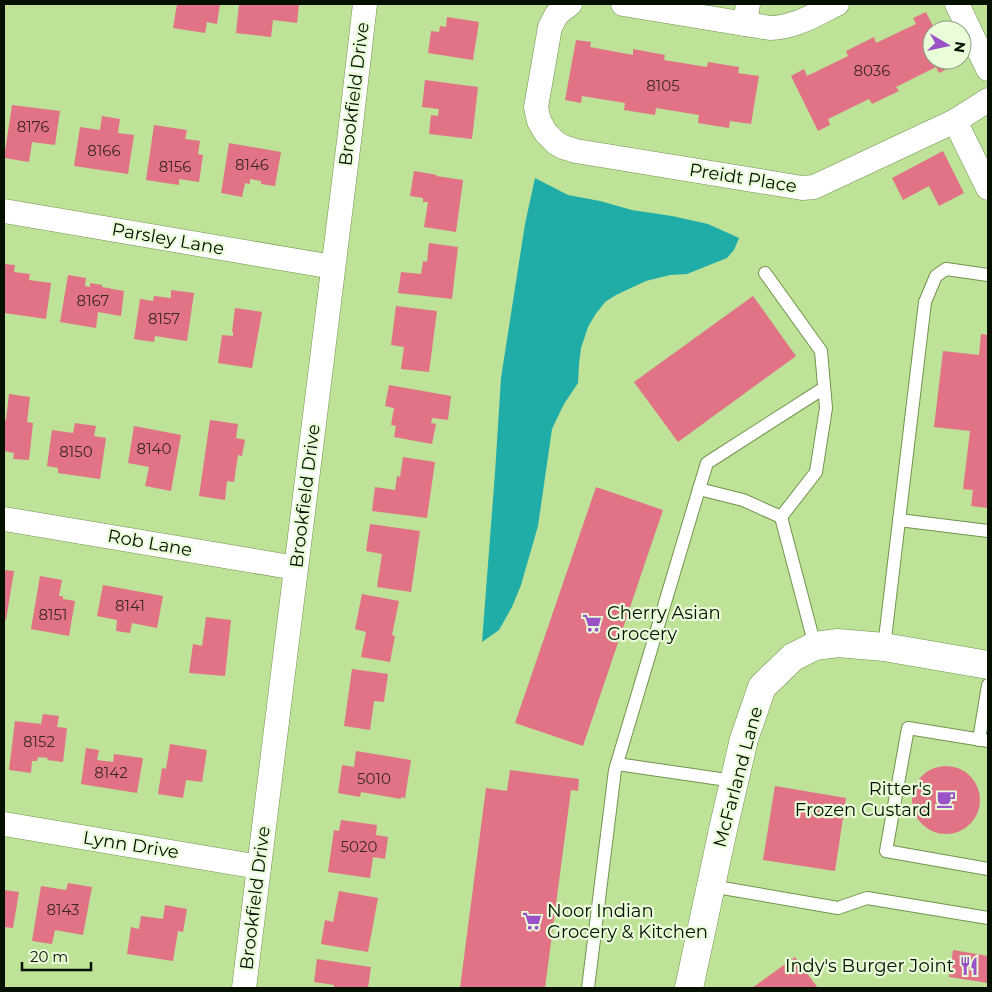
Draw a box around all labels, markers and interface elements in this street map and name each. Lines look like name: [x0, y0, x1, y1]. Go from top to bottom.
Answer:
north arrow: [922, 20, 972, 70]
street label: Brookfield Drive: [334, 21, 374, 167]
text: N: [950, 40, 970, 54]
house number: 8036: [854, 61, 890, 80]
house number: 8105: [646, 76, 680, 95]
house number: 8176: [17, 117, 49, 136]
house number: 8166: [87, 141, 121, 160]
house number: 8146: [235, 155, 269, 174]
house number: 8156: [159, 157, 191, 176]
street label: Preidt Place: [688, 159, 798, 197]
street label: Parsley Lane: [110, 218, 226, 260]
house number: 8167: [77, 291, 110, 310]
house number: 8157: [148, 309, 180, 328]
street label: Brookfield Drive: [285, 423, 325, 569]
house number: 8140: [137, 439, 171, 458]
house number: 8150: [59, 442, 93, 461]
street label: Rob Lane: [106, 525, 194, 561]
house number: 8141: [115, 596, 145, 615]
place label: Cherry Asian Grocery: [607, 602, 721, 645]
house number: 8151: [39, 605, 67, 624]
supermarket icon: Cherry Asian Grocery: [581, 612, 603, 634]
street label: McFarland Lane: [709, 704, 767, 850]
house number: 8152: [23, 732, 55, 751]
house number: 8142: [94, 763, 128, 782]
house number: 5010: [357, 769, 391, 788]
place label: Ritter's Frozen Custard: [795, 778, 931, 821]
cafe icon: Ritter's Frozen Custard: [935, 788, 957, 810]
street label: Brookfield Drive: [235, 825, 275, 971]
street label: Lynn Drive: [82, 827, 181, 863]
house number: 5020: [341, 837, 377, 856]
house number: 8143: [46, 900, 80, 919]
place label: Noor Indian Grocery & Kitchen: [547, 900, 708, 943]
supermarket icon: Noor Indian Grocery & Kitchen: [521, 910, 543, 932]
scale bar: [22, 940, 91, 972]
text: 20 m: [30, 947, 68, 966]
place label: Indy's Burger Joint: [785, 955, 954, 977]
restaurant icon: Indy's Burger Joint: [958, 955, 980, 977]

